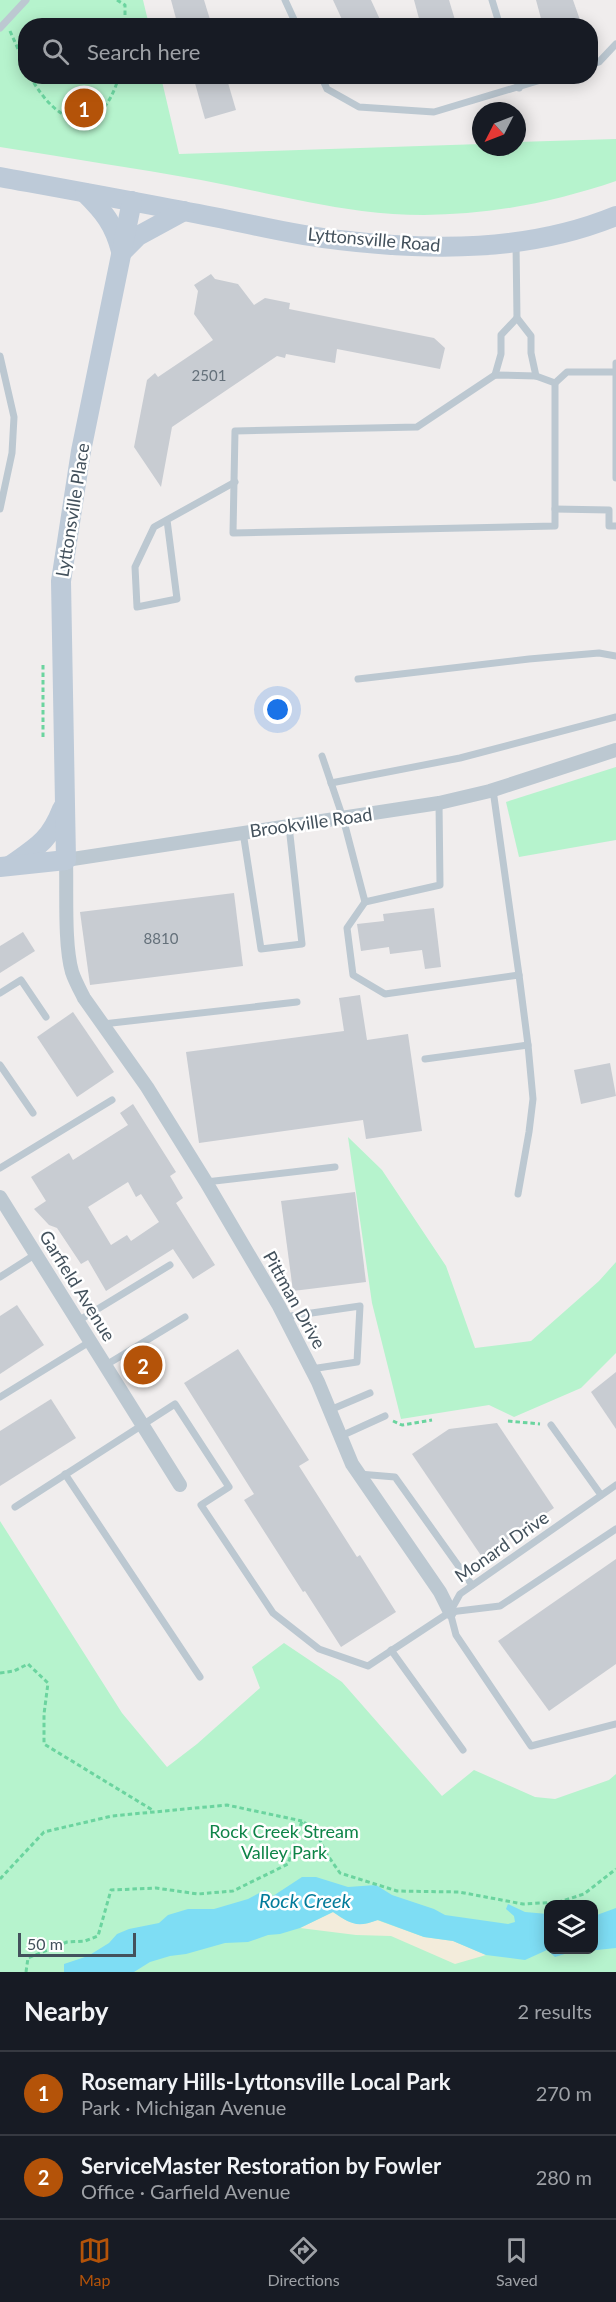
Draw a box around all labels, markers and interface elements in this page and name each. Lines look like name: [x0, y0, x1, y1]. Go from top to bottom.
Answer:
search box: [18, 18, 598, 84]
icon: search: [39, 35, 72, 68]
text: Search here: [87, 38, 200, 65]
pin: 1: [64, 86, 104, 130]
north arrow: [472, 102, 526, 156]
street label: Lyttonsville Road: [307, 222, 441, 256]
house number: 2501: [192, 366, 226, 384]
street label: Lyttonsville Place: [51, 441, 93, 578]
your location: [263, 695, 292, 724]
street label: Brookville Road: [248, 803, 373, 841]
house number: 8810: [144, 929, 179, 947]
street label: Garfield Avenue: [35, 1226, 121, 1345]
street label: Pittman Drive: [259, 1247, 331, 1352]
pin: 2: [124, 1342, 162, 1388]
street label: Monard Drive: [450, 1506, 553, 1587]
park label: Rock Creek Stream Valley Park: [209, 1820, 359, 1863]
water label: Rock Creek: [259, 1888, 352, 1912]
map controls: [544, 1900, 598, 1954]
button: layers: [544, 1900, 598, 1954]
scale bar: [18, 1930, 136, 1958]
text: 50 m: [27, 1934, 63, 1953]
text: Nearby: [24, 1995, 109, 2027]
text: 2 results: [517, 1999, 592, 2023]
text: Rosemary Hills-Lyttonsville Local Park: [81, 2068, 451, 2095]
text: 1: [38, 2081, 49, 2105]
text: 270 m: [536, 2081, 592, 2105]
text: Park · Michigan Avenue: [81, 2095, 286, 2119]
text: ServiceMaster Restoration by Fowler: [81, 2152, 441, 2179]
text: 2: [38, 2165, 49, 2189]
text: 280 m: [536, 2165, 592, 2189]
text: Office · Garfield Avenue: [81, 2179, 290, 2203]
tab: Map: [78, 2234, 111, 2289]
tab: Directions: [267, 2234, 340, 2289]
tab: Saved: [496, 2234, 538, 2289]

